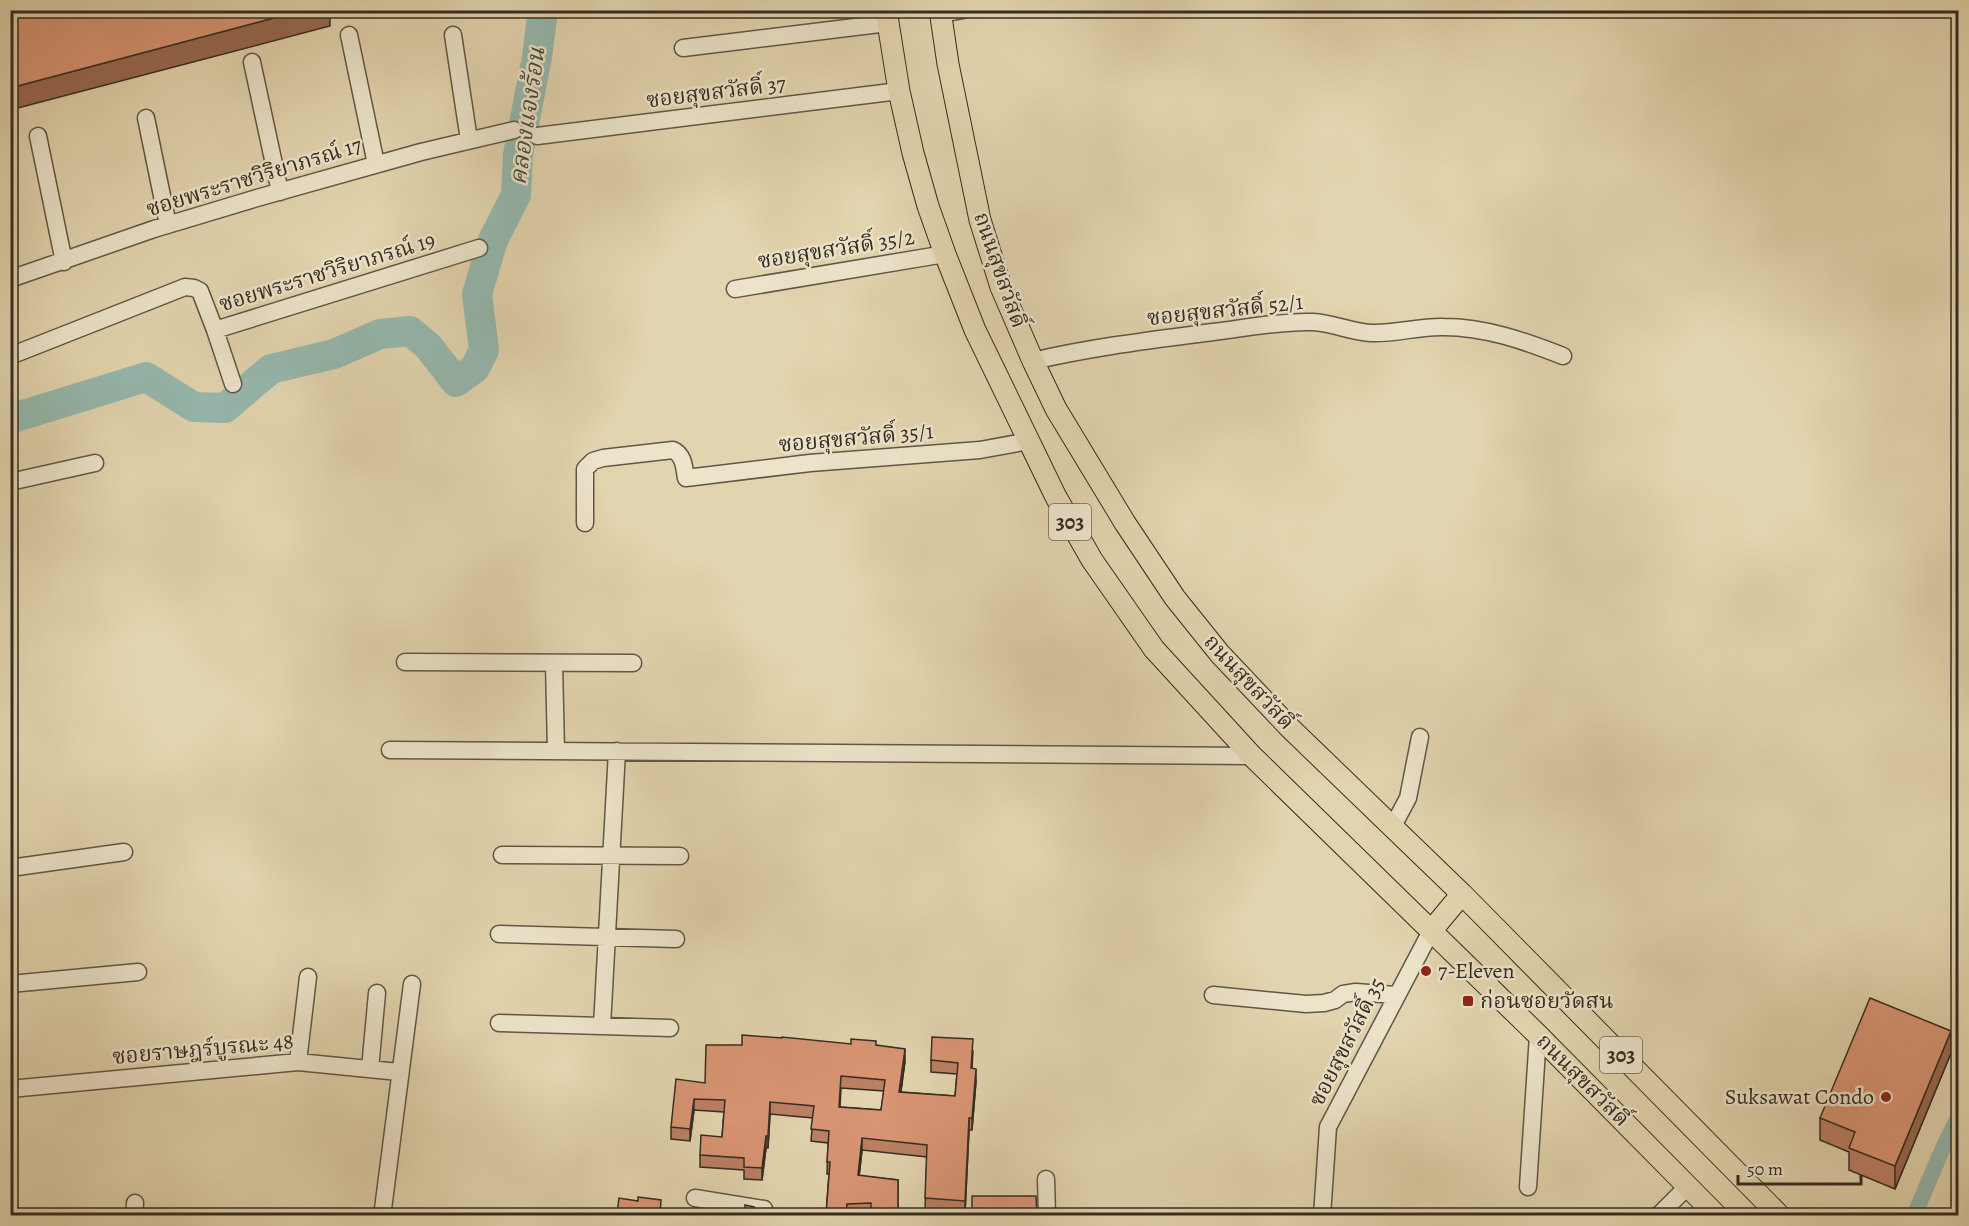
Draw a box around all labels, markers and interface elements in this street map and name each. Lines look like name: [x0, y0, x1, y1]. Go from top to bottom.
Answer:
water label: คลองแจงร้อน: [502, 45, 553, 187]
street label: ซอยสุขสวัสดิ์ 37: [644, 67, 788, 115]
street label: ซอยพระราชวิริยาภรณ์ 17: [143, 130, 366, 224]
street label: ถนนสุขสวัสดิ์: [966, 207, 1036, 333]
street label: ซอยสุขสวัสดิ์ 35/2: [755, 220, 917, 276]
street label: ซอยพระราชวิริยาภรณ์ 19: [215, 225, 439, 319]
street label: ซอยสุขสวัสดิ์ 52/1: [1145, 285, 1304, 333]
street label: ซอยสุขสวัสดิ์ 35/1: [777, 415, 935, 460]
road number: 303: [1049, 504, 1091, 540]
street label: ถนนสุขสวัสดิ์: [1197, 627, 1303, 737]
place label: 7-Eleven: [1438, 956, 1515, 986]
marker: 7-Eleven: [1419, 964, 1433, 978]
street label: ซอยสุขสวัสดิ์ 35: [1300, 972, 1392, 1111]
place label: ก่อนซอยวัดสน: [1480, 986, 1613, 1016]
marker: ก่อนซอยวัดสน: [1461, 994, 1475, 1008]
street label: ซอยราษฎร์บูรณะ 48: [111, 1026, 295, 1072]
street label: ถนนสุขสวัสดิ์: [1530, 1026, 1638, 1134]
road number: 303: [1600, 1037, 1642, 1073]
place label: Suksawat Condo: [1725, 1082, 1874, 1112]
marker: Suksawat Condo: [1879, 1090, 1893, 1104]
scale bar: [1738, 1148, 1861, 1186]
text: 50 m: [1747, 1157, 1783, 1181]

